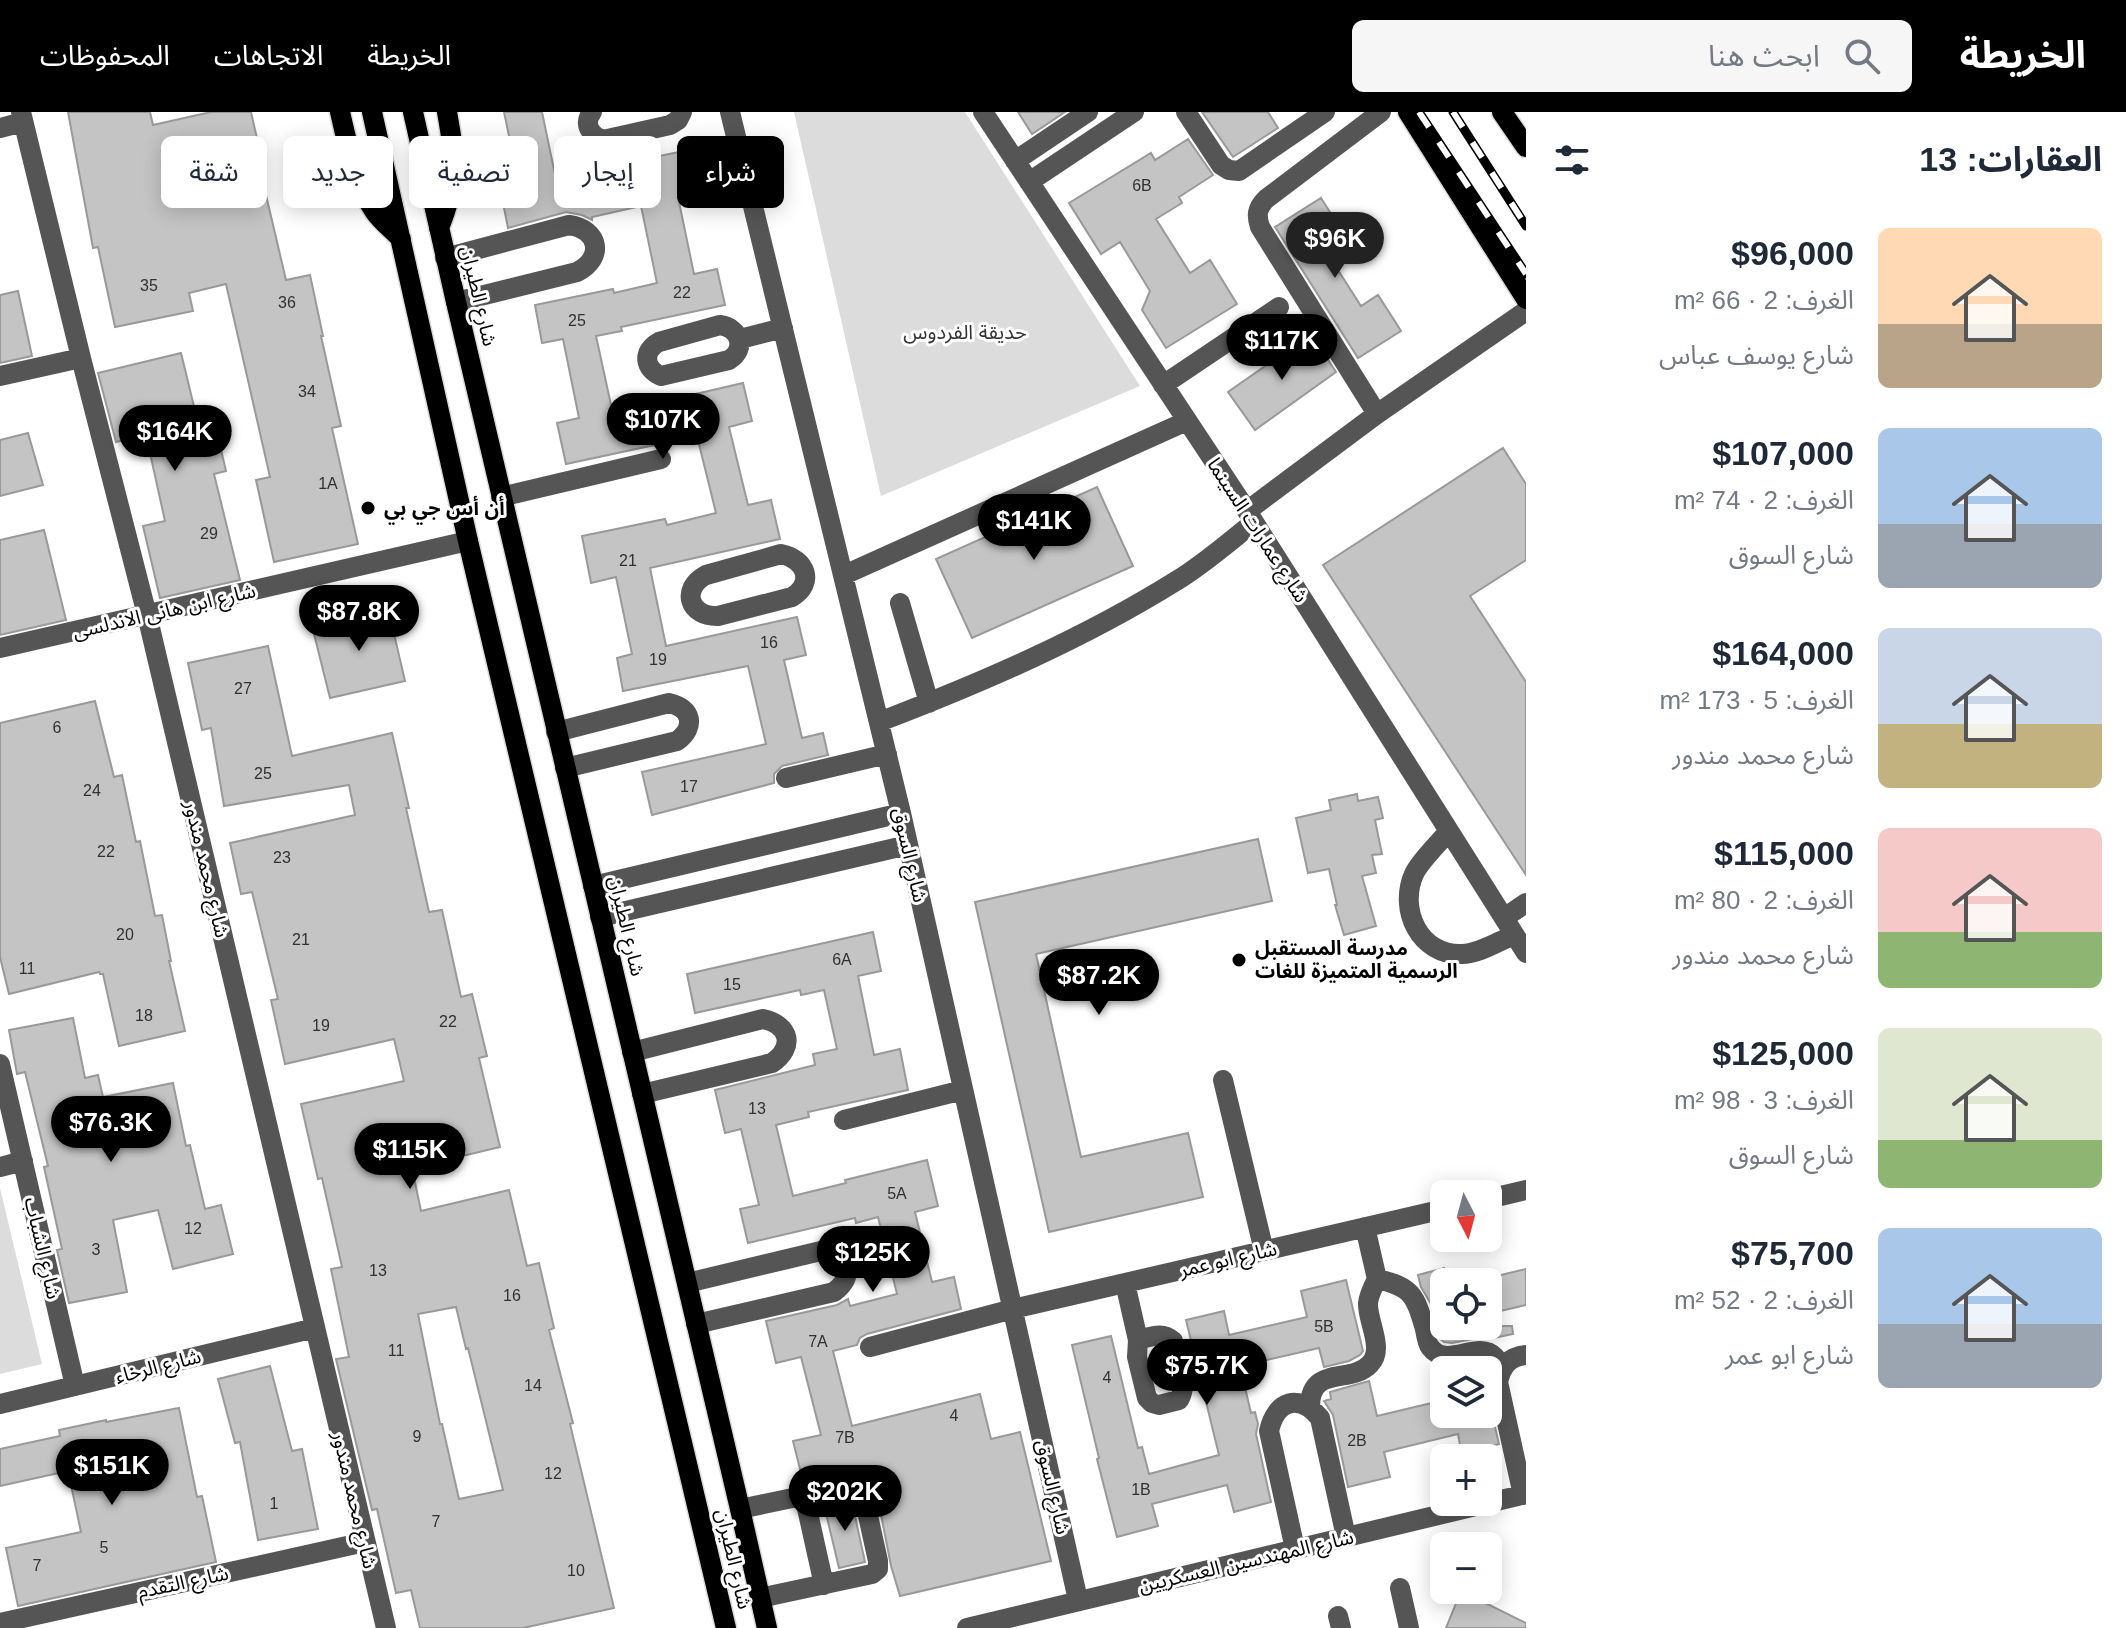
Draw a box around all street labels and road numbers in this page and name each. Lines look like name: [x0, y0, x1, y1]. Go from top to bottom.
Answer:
street label: شارع الطيران: [453, 244, 501, 349]
street label: شارع عمارات السينما: [1200, 454, 1313, 608]
street label: شارع ابن هانى الاندلسى: [70, 579, 259, 647]
street label: شارع محمد مندور: [176, 797, 233, 940]
street label: شارع السوق: [885, 806, 932, 905]
street label: شارع الطيران: [601, 874, 649, 979]
street label: شارع الشباب: [17, 1195, 65, 1302]
street label: شارع ابو عمر: [1176, 1237, 1280, 1285]
street label: شارع الرخاء: [113, 1345, 204, 1391]
street label: شارع محمد مندور: [324, 1428, 381, 1571]
street label: شارع السوق: [1028, 1438, 1075, 1537]
street label: شارع الطيران: [708, 1507, 756, 1612]
street label: شارع المهندسين العسكريين: [1136, 1526, 1357, 1600]
street label: شارع التقدم: [136, 1562, 231, 1606]

